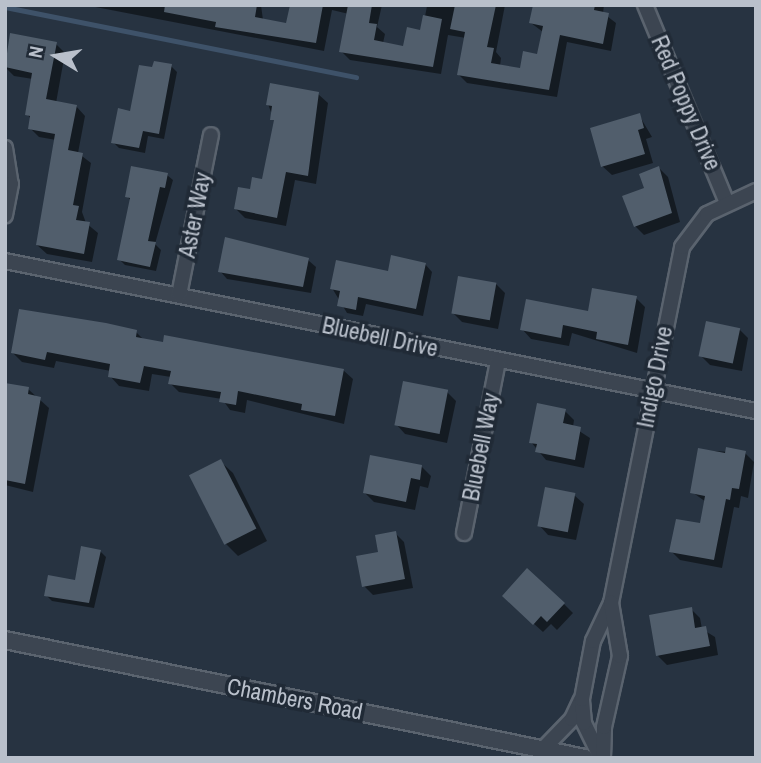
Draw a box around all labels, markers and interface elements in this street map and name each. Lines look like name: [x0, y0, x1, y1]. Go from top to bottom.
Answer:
north arrow: [21, 21, 91, 91]
street label: Red Poppy Drive: [645, 32, 727, 174]
text: N: [22, 44, 49, 60]
street label: Aster Way: [173, 170, 217, 260]
street label: Bluebell Drive: [320, 311, 440, 363]
street label: Indigo Drive: [632, 324, 678, 430]
street label: Bluebell Way: [457, 391, 505, 503]
street label: Chambers Road: [225, 672, 365, 726]

